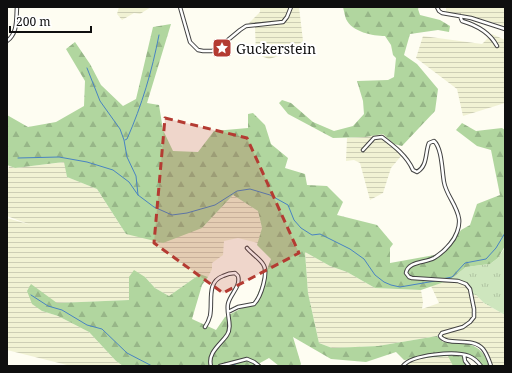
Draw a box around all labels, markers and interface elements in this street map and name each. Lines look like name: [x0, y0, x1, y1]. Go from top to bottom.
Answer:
scale bar: [10, 8, 91, 34]
text: 200 m: [16, 13, 51, 30]
place icon: Guckerstein: [211, 37, 233, 59]
place label: Guckerstein: [236, 39, 316, 58]

